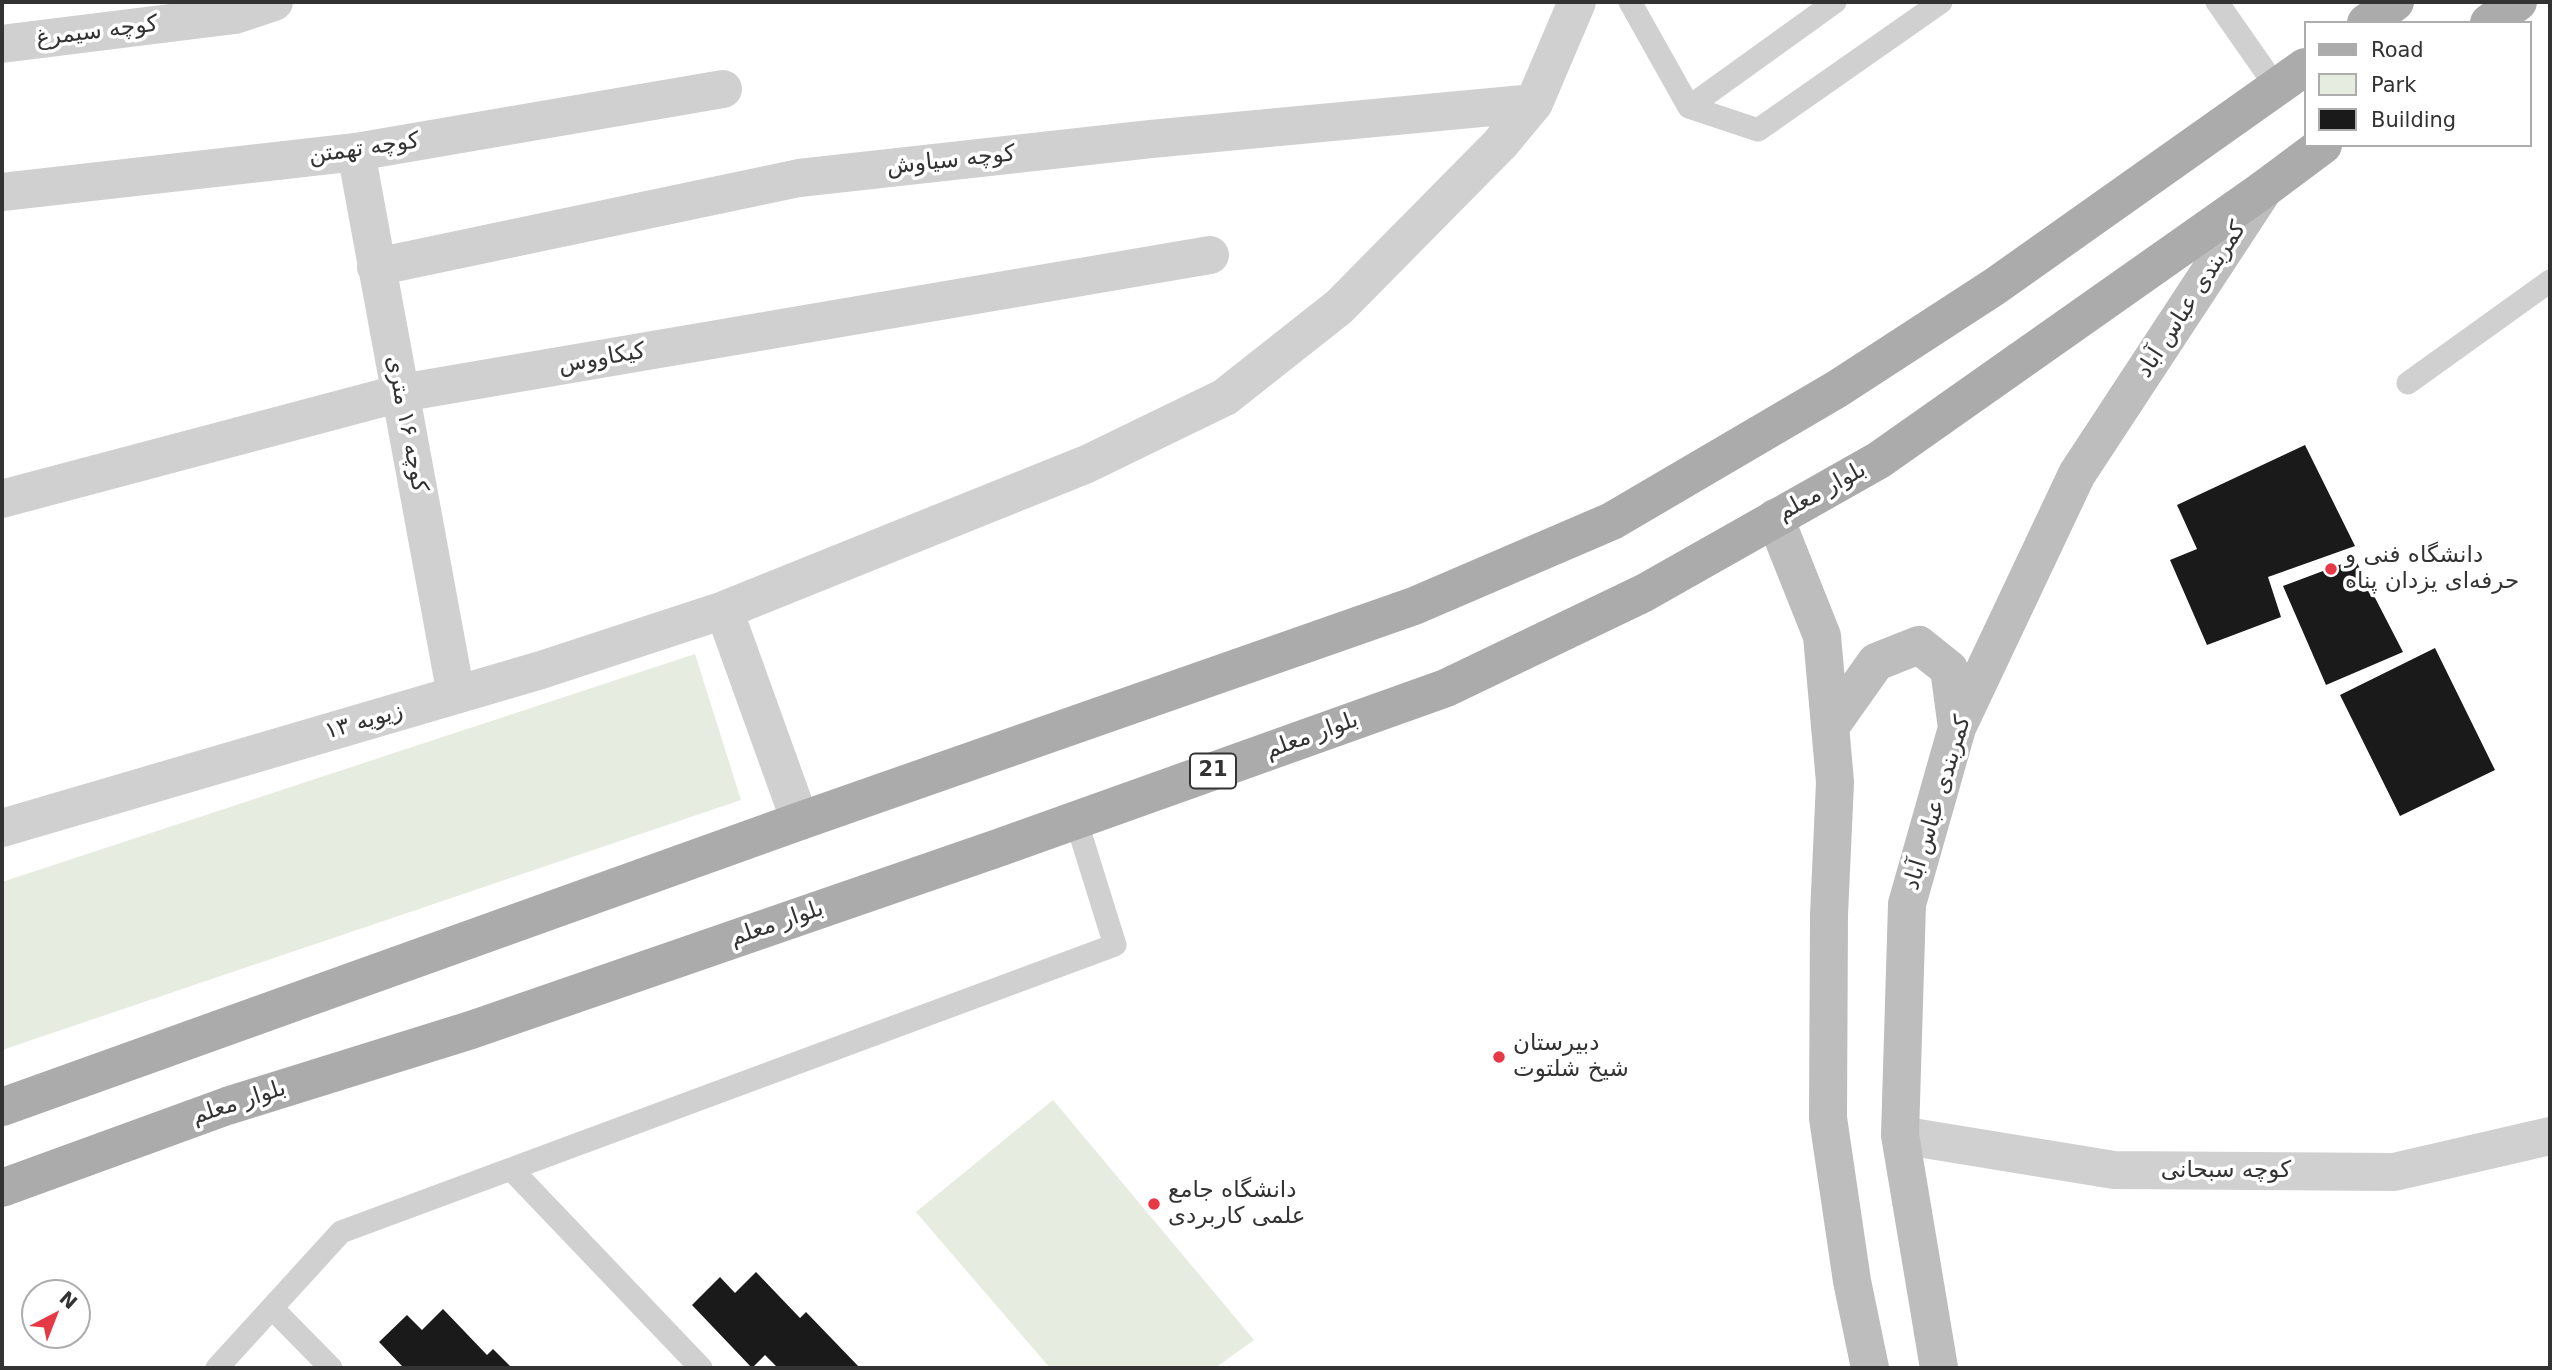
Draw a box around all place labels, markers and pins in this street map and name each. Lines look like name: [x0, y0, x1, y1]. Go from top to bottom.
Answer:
place label: دانشگاه فنی و حرفه‌ای یزدان پناه: [2345, 542, 2519, 596]
marker: دانشگاه فنی و حرفه‌ای یزدان پناه: [2323, 561, 2339, 577]
place label: دبیرستان شیخ شلتوت: [1513, 1030, 1629, 1084]
marker: دبیرستان شیخ شلتوت: [1491, 1049, 1507, 1065]
place label: دانشگاه جامع علمی کاربردی: [1168, 1177, 1306, 1231]
marker: دانشگاه جامع علمی کاربردی: [1146, 1196, 1162, 1212]

